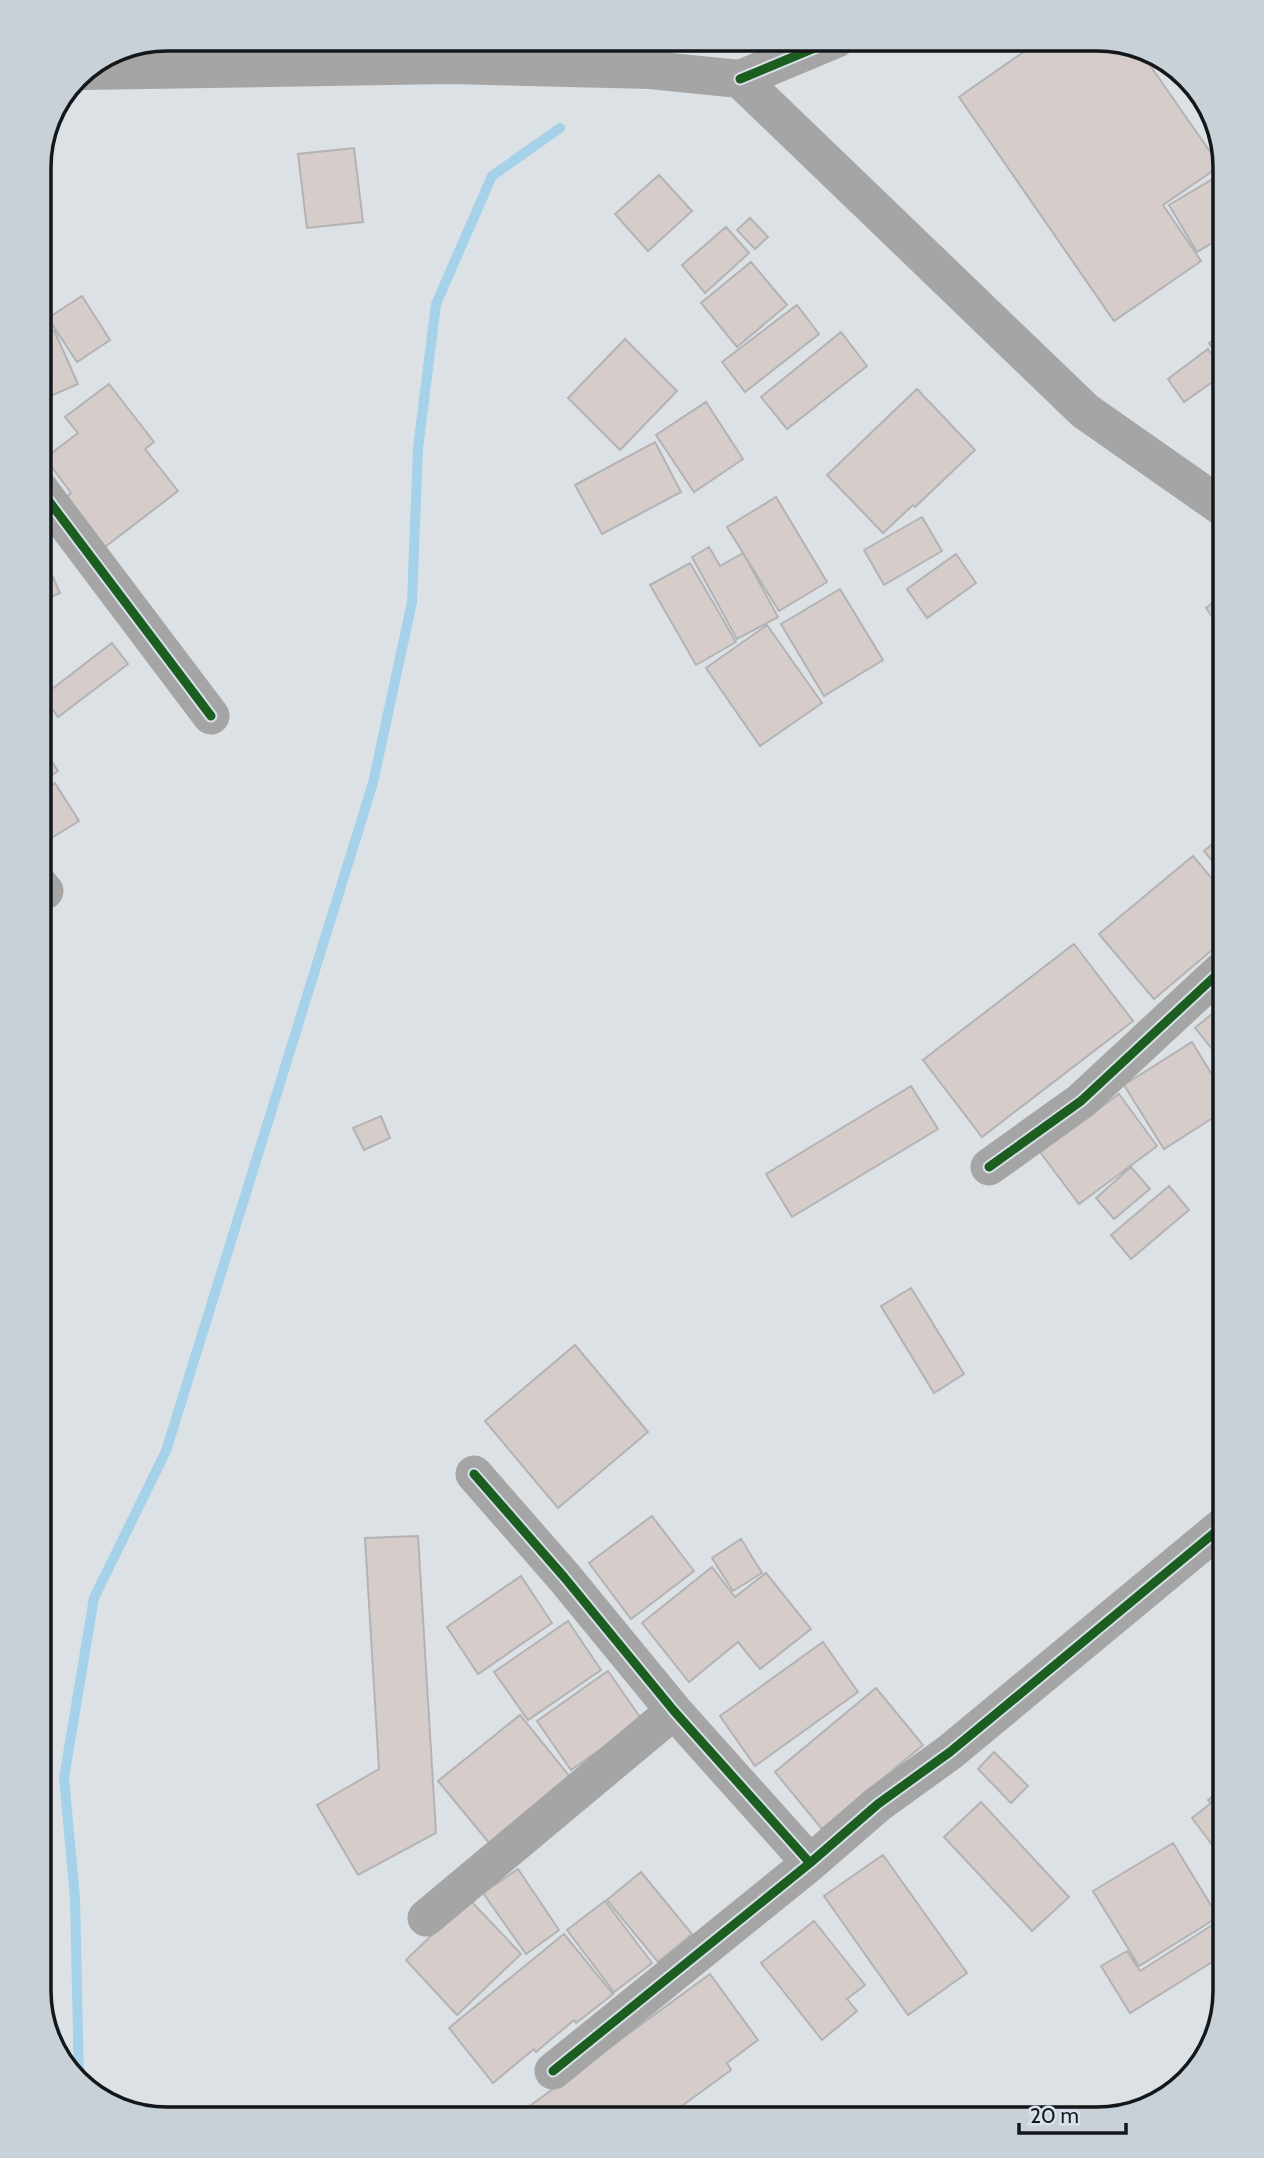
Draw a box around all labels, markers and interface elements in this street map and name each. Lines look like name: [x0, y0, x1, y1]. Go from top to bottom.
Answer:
scale bar: [1019, 2092, 1126, 2136]
text: 20 m: [1030, 2103, 1079, 2128]

